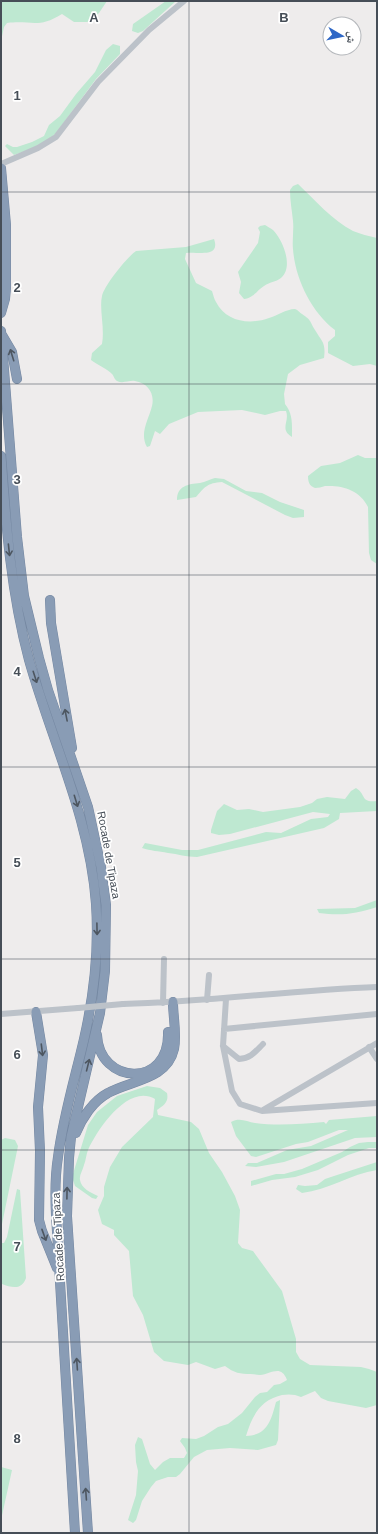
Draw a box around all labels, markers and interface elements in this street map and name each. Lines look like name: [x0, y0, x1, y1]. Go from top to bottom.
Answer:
text: A: [89, 10, 99, 25]
text: B: [279, 10, 289, 25]
north arrow: [322, 16, 362, 56]
text: ش: [343, 31, 359, 45]
text: 1: [13, 88, 21, 103]
text: 2: [13, 280, 21, 295]
one-way arrow: [8, 349, 15, 362]
text: 3: [13, 472, 21, 487]
one-way arrow: [5, 543, 13, 556]
text: 4: [13, 664, 21, 679]
one-way arrow: [32, 671, 39, 684]
one-way arrow: [62, 709, 70, 722]
one-way arrow: [73, 794, 80, 807]
street label: Rocade de Tipaza: [95, 810, 123, 901]
text: 5: [13, 855, 21, 870]
one-way arrow: [93, 922, 101, 935]
one-way arrow: [38, 1043, 46, 1056]
text: 6: [13, 1047, 21, 1062]
one-way arrow: [85, 1059, 92, 1072]
one-way arrow: [63, 1187, 71, 1200]
street label: Rocade de Tipaza: [50, 1192, 66, 1282]
one-way arrow: [40, 1229, 48, 1241]
text: 7: [13, 1239, 21, 1254]
one-way arrow: [74, 1358, 81, 1371]
text: 8: [13, 1431, 21, 1446]
one-way arrow: [82, 1488, 90, 1501]

